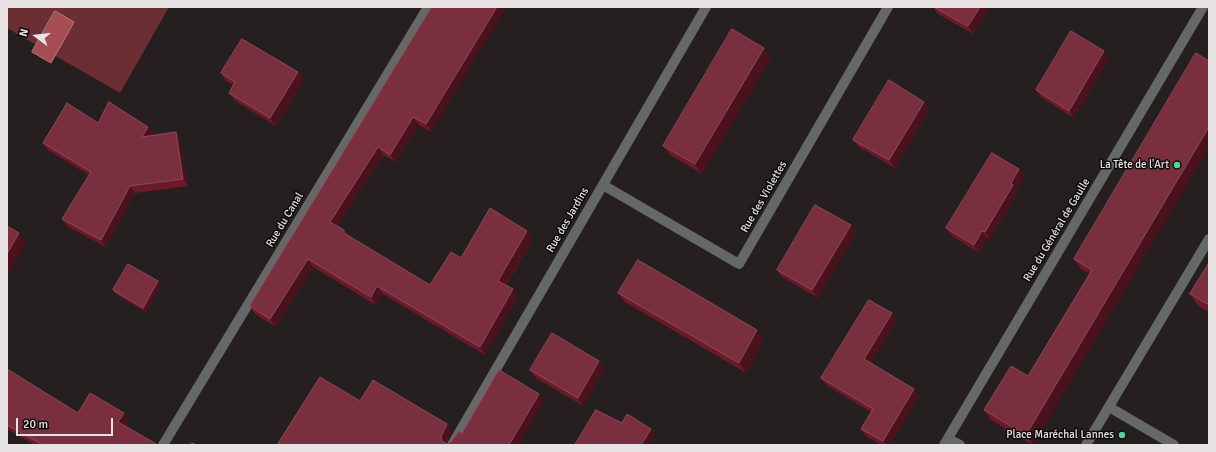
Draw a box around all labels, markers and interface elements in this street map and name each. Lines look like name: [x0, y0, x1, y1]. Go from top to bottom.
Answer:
north arrow: [16, 16, 56, 56]
text: N: [17, 27, 31, 38]
place label: La Tête de l'Art: [1100, 158, 1169, 172]
street label: Rue des Violettes: [738, 159, 790, 235]
marker: La Tête de l'Art: [1172, 160, 1182, 170]
street label: Rue du Général de Gaulle: [1021, 176, 1093, 284]
street label: Rue des Jardins: [544, 185, 592, 255]
street label: Rue du Canal: [264, 190, 306, 250]
scale bar: [18, 410, 115, 436]
text: 20 m: [23, 417, 48, 432]
place label: Place Maréchal Lannes: [1006, 428, 1114, 442]
marker: Place Maréchal Lannes: [1117, 430, 1127, 440]

